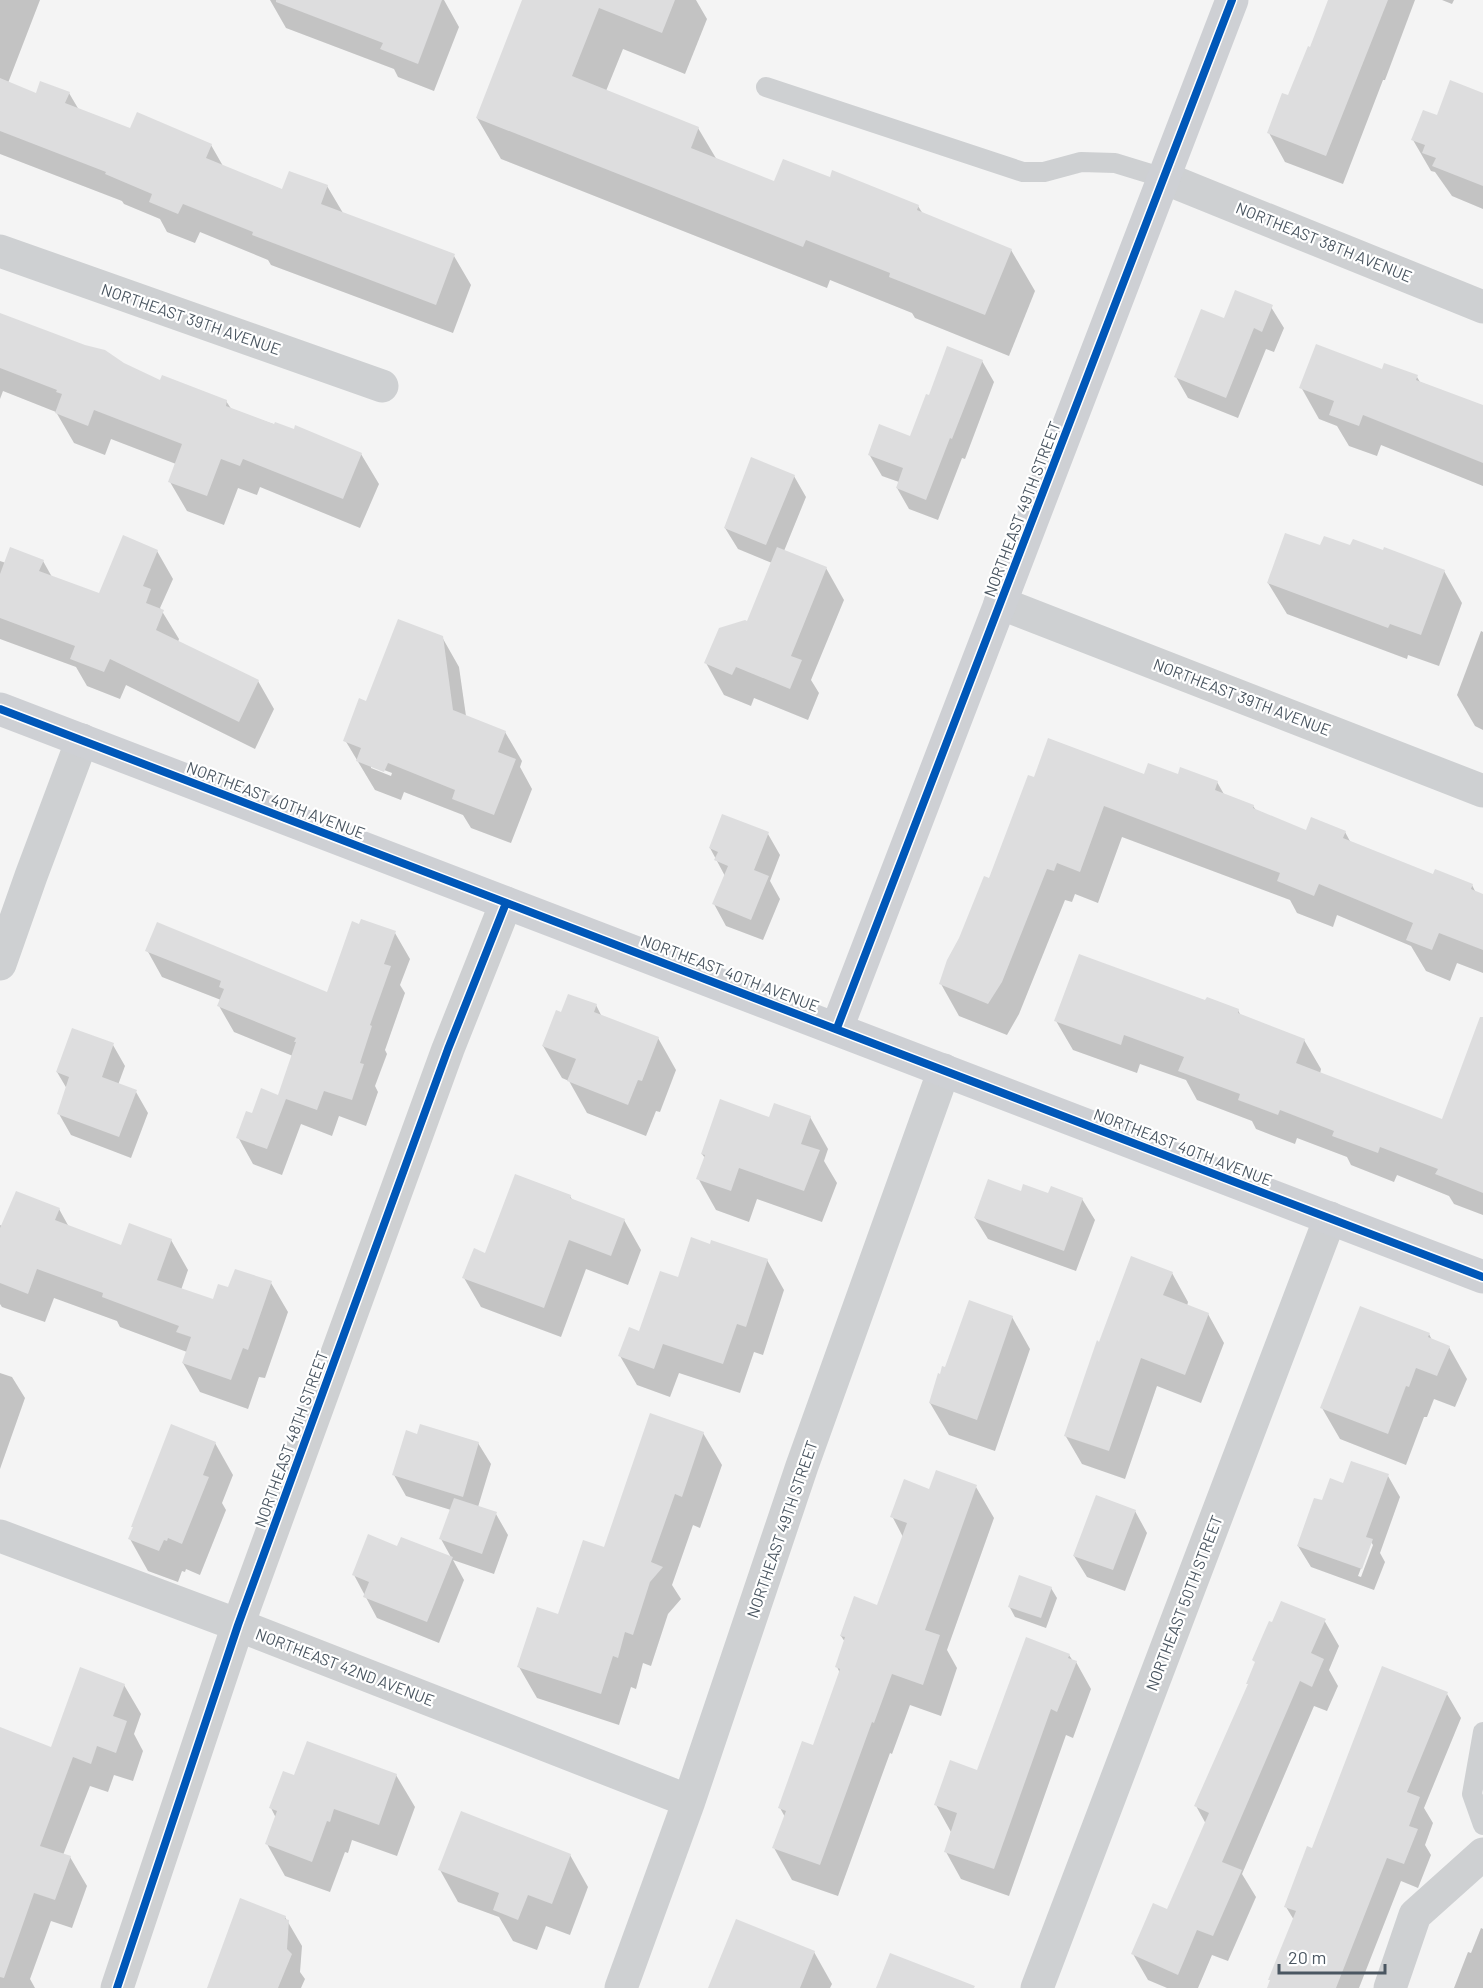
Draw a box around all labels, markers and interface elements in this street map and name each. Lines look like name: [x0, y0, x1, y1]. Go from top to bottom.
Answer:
street label: NORTHEAST 38TH AVENUE: [1233, 197, 1415, 286]
street label: NORTHEAST 39TH AVENUE: [99, 279, 283, 358]
street label: NORTHEAST 49TH STREET: [979, 418, 1064, 599]
street label: NORTHEAST 39TH AVENUE: [1151, 654, 1333, 739]
street label: NORTHEAST 40TH AVENUE: [184, 757, 368, 842]
street label: NORTHEAST 40TH AVENUE: [638, 930, 822, 1015]
street label: NORTHEAST 40TH AVENUE: [1091, 1104, 1275, 1189]
street label: NORTHEAST 48TH STREET: [250, 1348, 331, 1530]
street label: NORTHEAST 49TH STREET: [742, 1438, 821, 1620]
street label: NORTHEAST 50TH STREET: [1141, 1512, 1226, 1693]
street label: NORTHEAST 42ND AVENUE: [253, 1624, 437, 1709]
scale bar: [1279, 1937, 1386, 1975]
text: 20 m: [1288, 1946, 1326, 1968]

